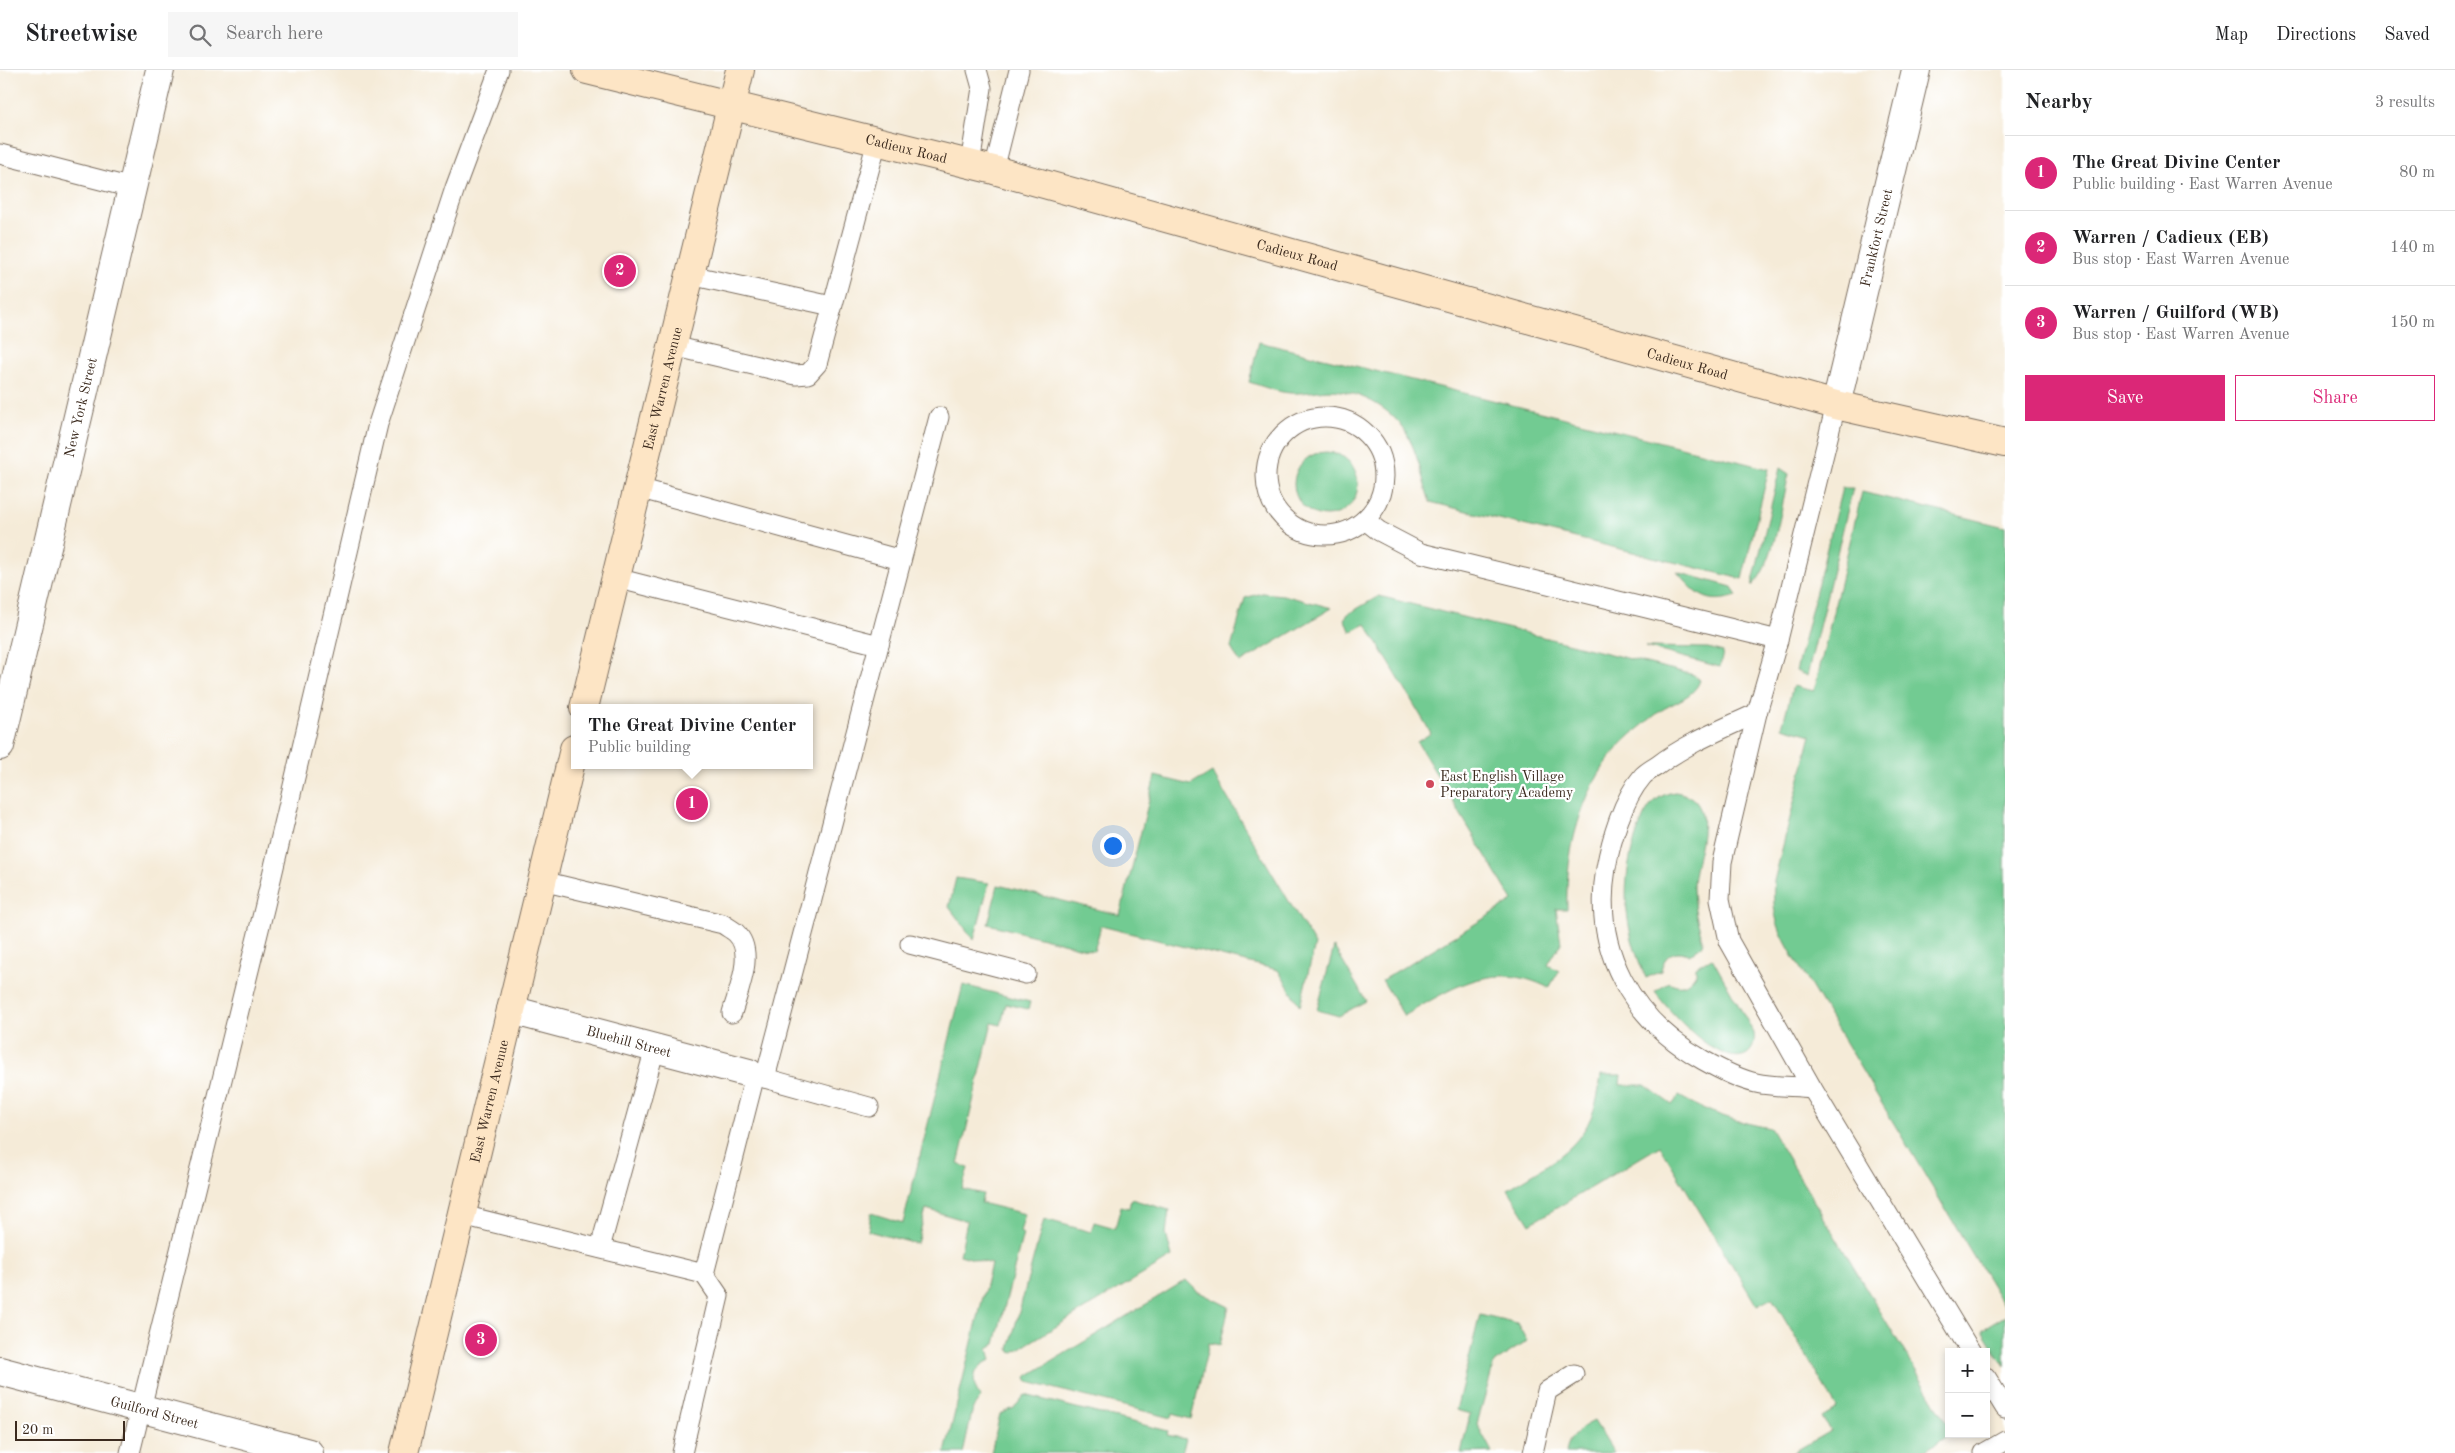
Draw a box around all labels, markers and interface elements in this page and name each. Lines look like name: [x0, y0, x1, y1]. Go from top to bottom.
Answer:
search box: [168, 12, 518, 57]
icon: search: [186, 21, 214, 49]
text: Streetwise: [25, 23, 138, 47]
text: Search here: [226, 25, 323, 44]
text: Map: [2215, 26, 2248, 44]
text: Directions: [2276, 26, 2356, 44]
text: Saved: [2384, 26, 2430, 44]
text: Nearby: [2025, 92, 2093, 113]
text: 3 results: [2375, 95, 2435, 111]
street label: Cadieux Road: [864, 133, 949, 166]
text: The Great Divine Center: [2072, 154, 2281, 173]
text: 1: [2036, 165, 2046, 181]
text: 80 m: [2399, 165, 2435, 181]
text: Public building · East Warren Avenue: [2072, 177, 2333, 193]
street label: Frankfort Street: [1858, 187, 1895, 288]
text: Warren / Cadieux (EB): [2072, 229, 2269, 248]
street label: Cadieux Road: [1255, 238, 1339, 274]
text: 2: [2036, 240, 2046, 256]
text: 140 m: [2390, 240, 2435, 256]
pin: 2: [604, 252, 636, 290]
text: Bus stop · East Warren Avenue: [2072, 252, 2289, 268]
text: Warren / Guilford (WB): [2072, 304, 2279, 323]
text: 3: [2036, 315, 2046, 331]
text: 150 m: [2390, 315, 2435, 331]
street label: East Warren Avenue: [641, 326, 685, 452]
text: Bus stop · East Warren Avenue: [2072, 327, 2289, 343]
street label: Cadieux Road: [1645, 346, 1729, 382]
street label: New York Street: [63, 356, 100, 459]
button: Save: [2025, 375, 2225, 421]
button: Share: [2235, 375, 2435, 421]
popup: [571, 704, 813, 769]
text: The Great Divine Center: [588, 717, 796, 736]
text: Public building: [588, 740, 691, 756]
place label: East English Village Preparatory Academy: [1440, 770, 1574, 800]
marker: East English Village Preparatory Academy: [1424, 778, 1436, 790]
pin: 1: [676, 785, 708, 823]
your location: [1100, 833, 1126, 859]
street label: Bluehill Street: [585, 1024, 673, 1060]
street label: East Warren Avenue: [468, 1038, 512, 1164]
pin: 3: [465, 1321, 497, 1359]
map controls: [1945, 1348, 1990, 1438]
button: +: [1945, 1348, 1990, 1393]
button: −: [1945, 1393, 1990, 1438]
street label: Guilford Street: [109, 1395, 200, 1431]
scale bar: [15, 1418, 125, 1441]
text: 20 m: [22, 1423, 53, 1437]

